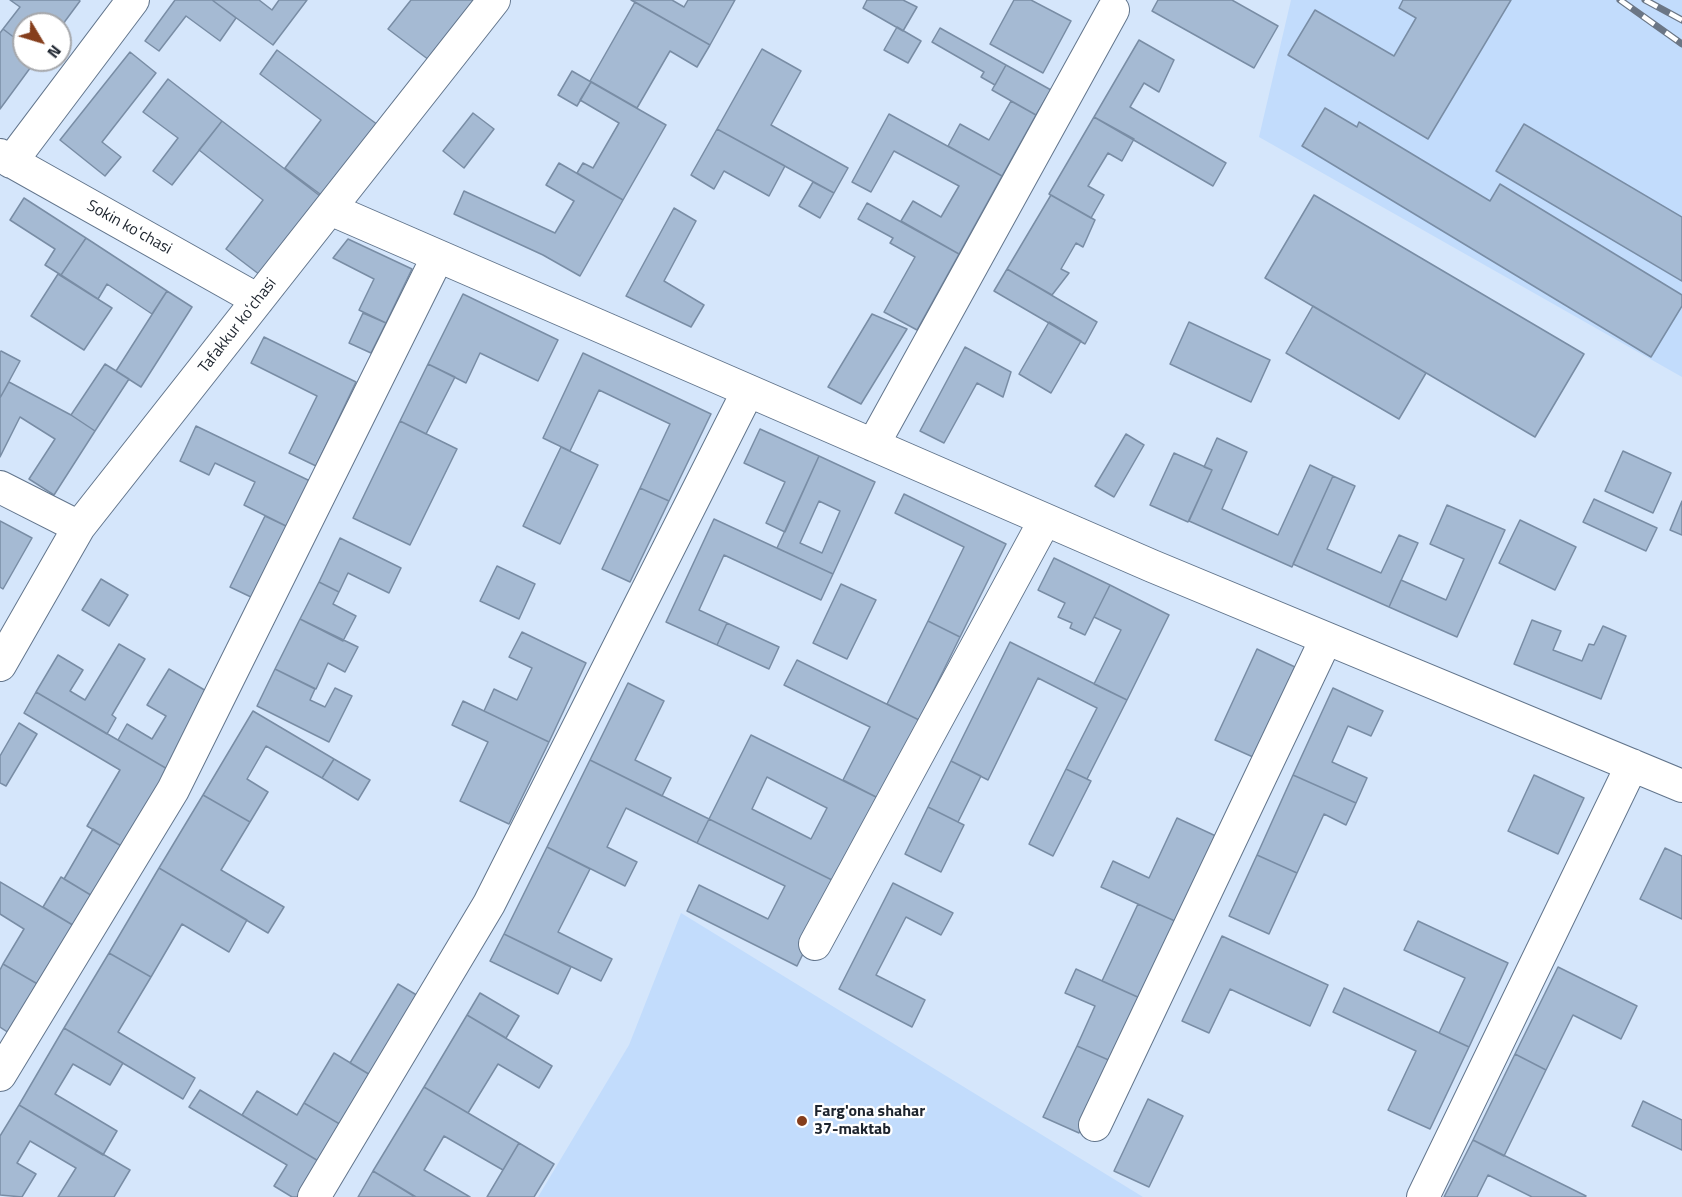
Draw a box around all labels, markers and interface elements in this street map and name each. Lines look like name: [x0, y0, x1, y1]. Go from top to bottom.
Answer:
north arrow: [12, 12, 72, 72]
text: N: [42, 40, 67, 64]
street label: Sokin koʻchasi: [83, 197, 175, 259]
street label: Tafakkur koʻchasi: [195, 275, 281, 377]
place label: Farg'ona shahar 37-maktab: [814, 1102, 925, 1140]
marker: Farg'ona shahar 37-maktab: [795, 1114, 809, 1128]

